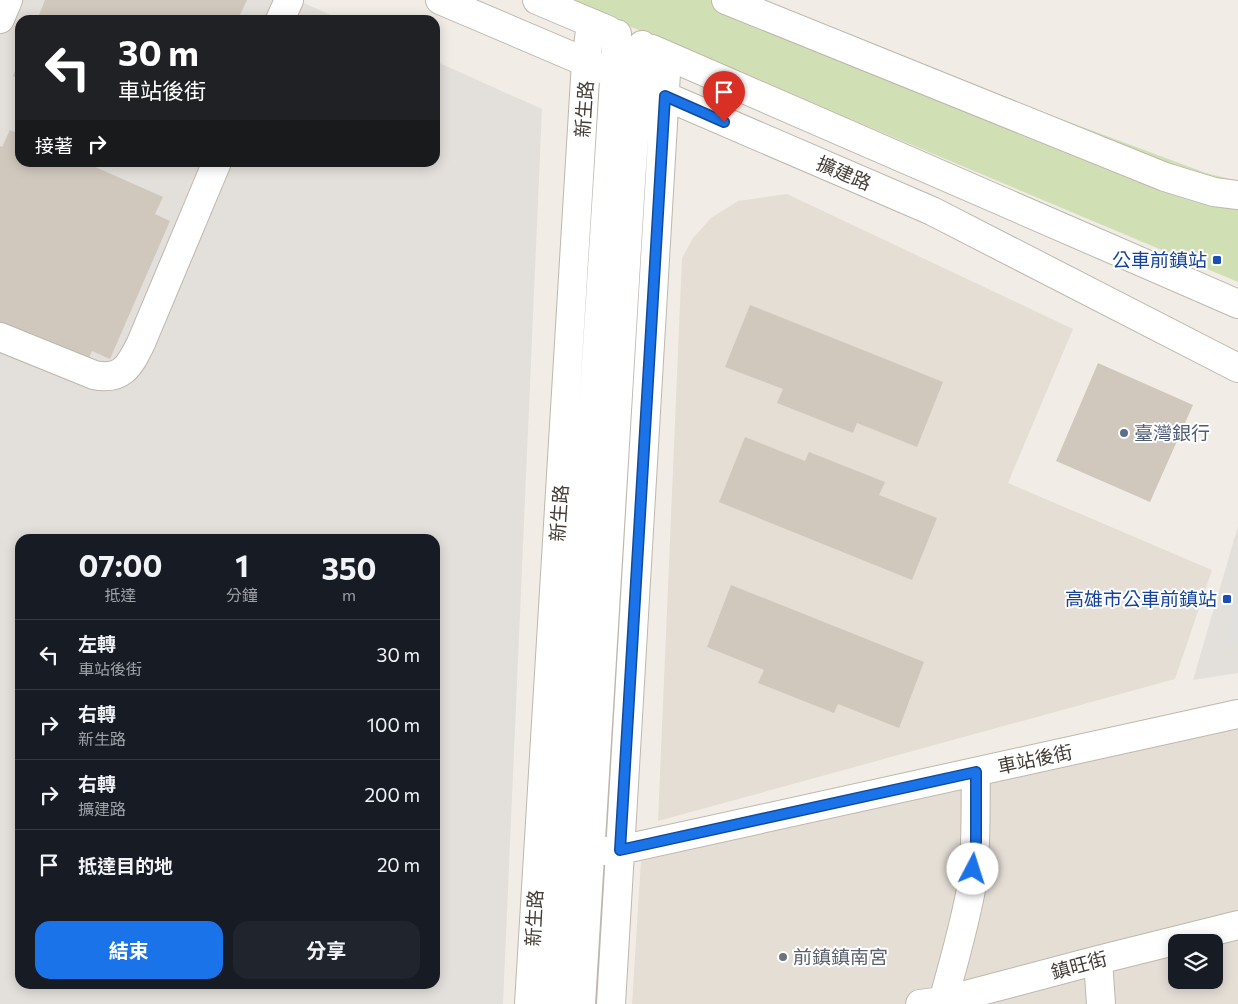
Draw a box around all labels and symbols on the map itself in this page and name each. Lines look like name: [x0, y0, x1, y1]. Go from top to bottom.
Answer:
pin: [703, 71, 745, 122]
street label: 新生路: [570, 80, 597, 138]
street label: 擴建路: [813, 151, 875, 194]
place label: 公車前鎮站: [1112, 248, 1207, 271]
marker: 公車前鎮站: [1211, 254, 1223, 266]
place label: 臺灣銀行: [1134, 421, 1210, 444]
marker: 臺灣銀行: [1118, 427, 1130, 439]
street label: 新生路: [545, 484, 572, 542]
place label: 高雄市公車前鎮站: [1065, 587, 1217, 610]
marker: 高雄市公車前鎮站: [1221, 593, 1233, 605]
street label: 車站後街: [995, 739, 1074, 778]
position arrow: [946, 842, 998, 894]
street label: 新生路: [521, 889, 546, 947]
place label: 前鎮鎮南宮: [793, 945, 888, 968]
street label: 鎮旺街: [1048, 946, 1109, 983]
marker: 前鎮鎮南宮: [777, 951, 789, 963]

